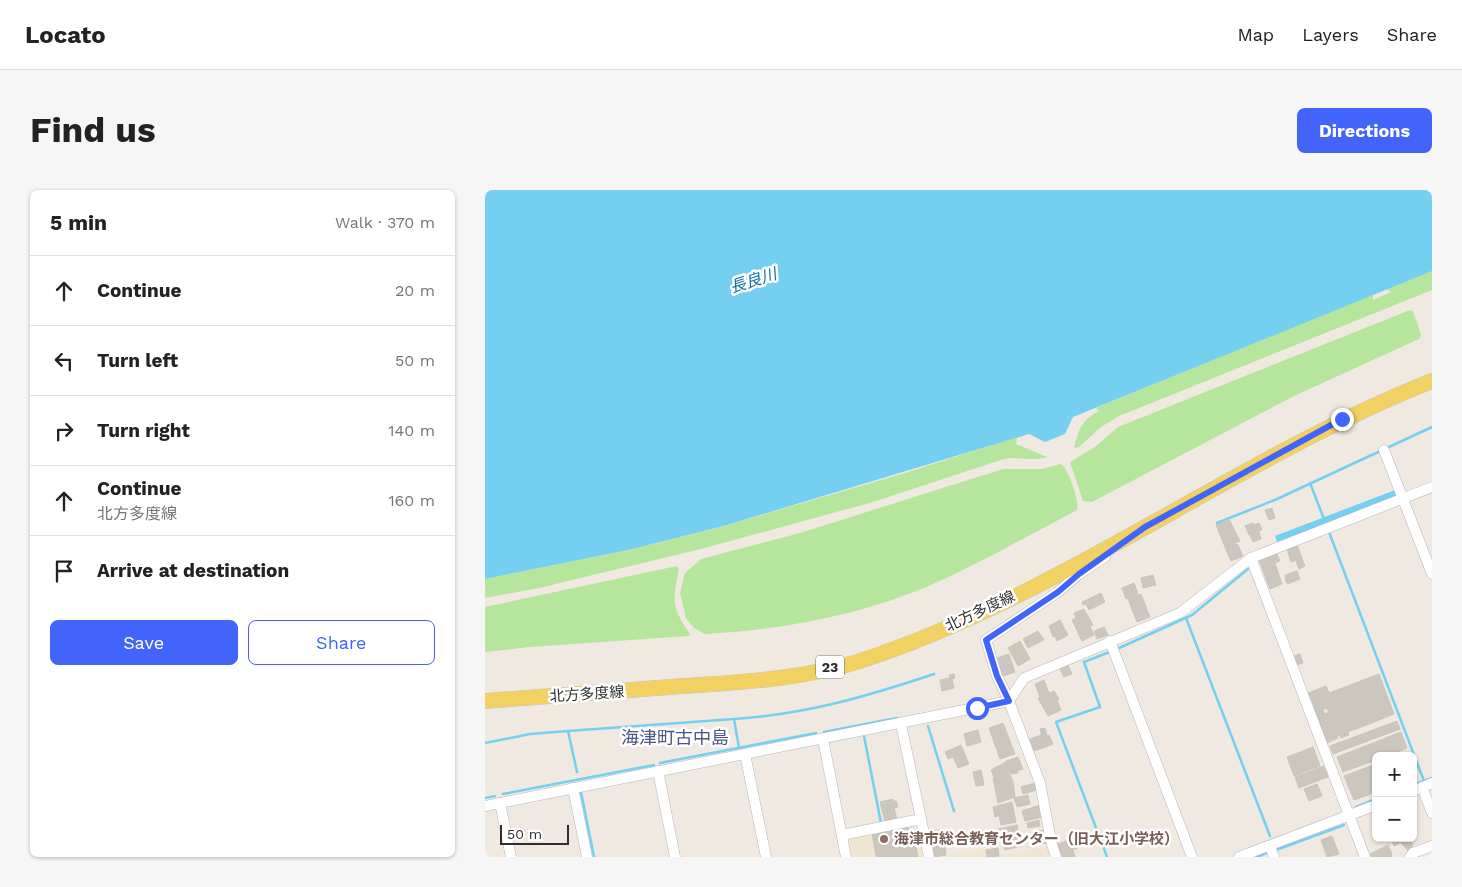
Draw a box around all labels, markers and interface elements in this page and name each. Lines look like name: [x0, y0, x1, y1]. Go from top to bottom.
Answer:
text: Locato: [25, 21, 106, 49]
text: Map: [1237, 24, 1274, 45]
text: Layers: [1302, 24, 1359, 45]
text: Share: [1387, 24, 1437, 45]
button: Directions: [1297, 108, 1432, 153]
text: Find us: [30, 109, 156, 151]
text: 5 min: [50, 210, 107, 235]
text: Walk · 370 m: [335, 213, 435, 232]
water label: 長良川: [727, 263, 781, 297]
icon: ahead: [50, 277, 78, 305]
text: Continue: [97, 279, 181, 302]
text: 20 m: [395, 281, 435, 300]
icon: left: [50, 347, 78, 375]
text: Turn left: [97, 349, 178, 372]
text: 50 m: [395, 351, 435, 370]
route end: [1331, 408, 1354, 431]
icon: right: [50, 417, 78, 445]
text: Turn right: [97, 419, 190, 442]
text: 140 m: [388, 421, 435, 440]
text: Continue: [97, 477, 181, 500]
icon: ahead: [50, 487, 78, 515]
text: 160 m: [388, 491, 435, 510]
text: 北方多度線: [97, 504, 177, 523]
icon: arrive: [50, 557, 78, 585]
text: Arrive at destination: [97, 559, 289, 582]
street label: 北方多度線: [942, 587, 1018, 635]
button: Save: [50, 620, 238, 665]
button: Share: [248, 620, 435, 665]
road number: 23: [816, 656, 844, 678]
street label: 北方多度線: [549, 682, 625, 706]
route start: [966, 697, 989, 720]
district label: 海津町古中島: [621, 727, 729, 748]
map controls: [1372, 752, 1417, 842]
button: +: [1372, 752, 1417, 797]
button: −: [1372, 797, 1417, 842]
scale bar: [500, 822, 569, 845]
text: 50 m: [507, 826, 542, 842]
place label: 海津市総合教育センター（旧大江小学校）: [894, 830, 1179, 848]
marker: 海津市総合教育センター（旧大江小学校）: [878, 833, 890, 845]

